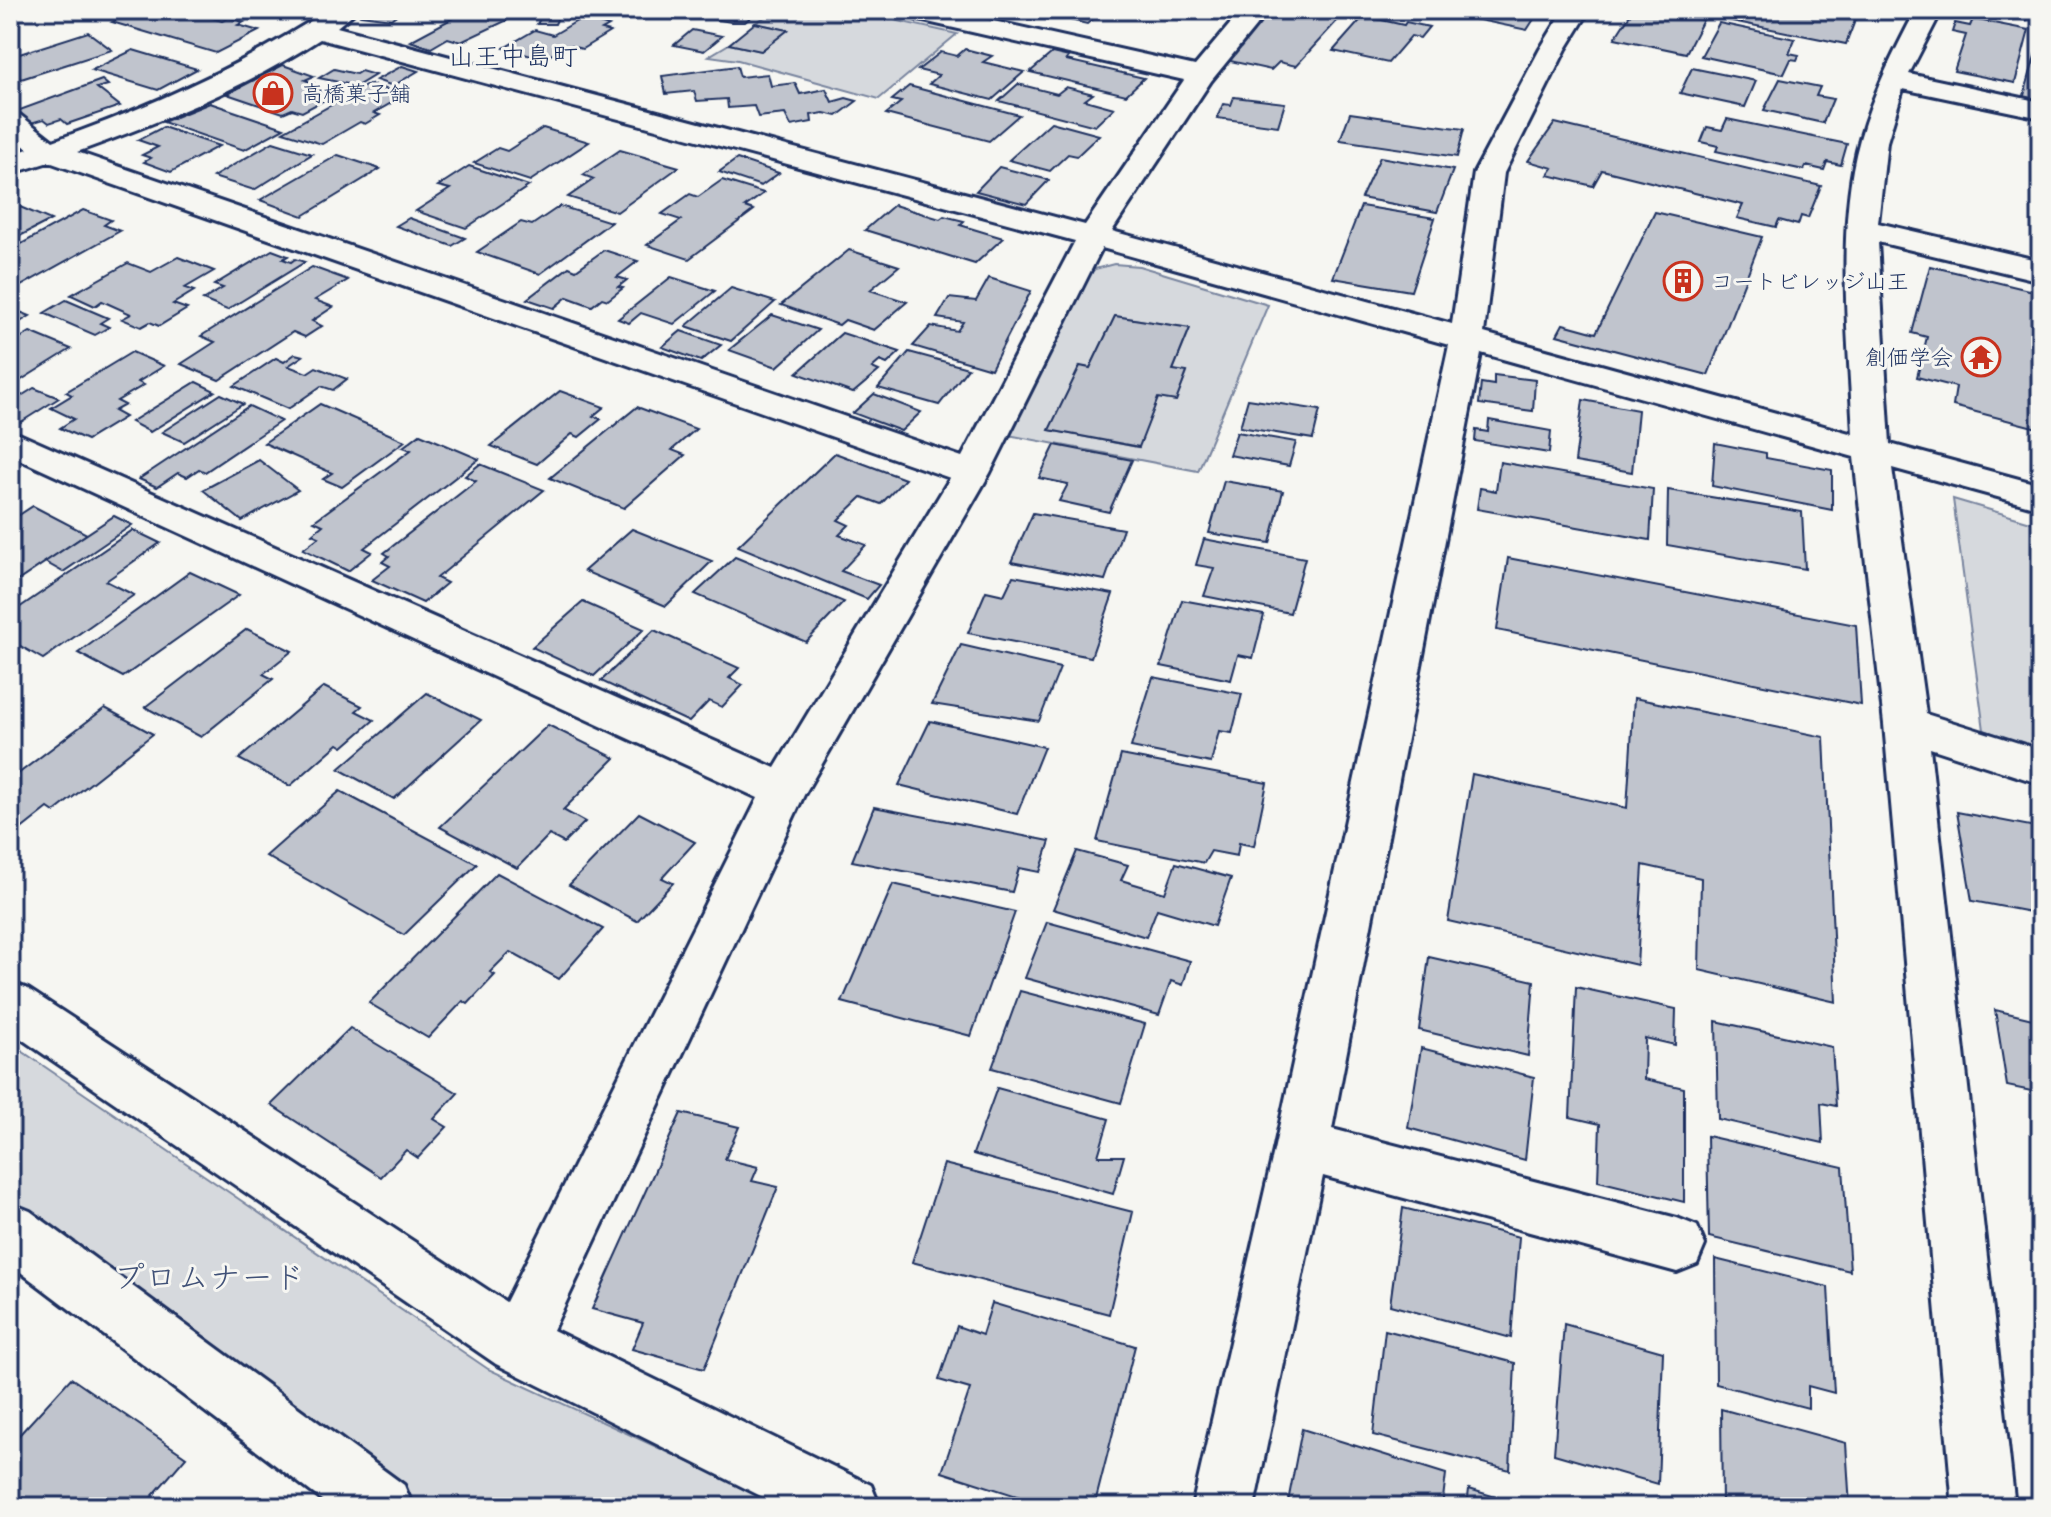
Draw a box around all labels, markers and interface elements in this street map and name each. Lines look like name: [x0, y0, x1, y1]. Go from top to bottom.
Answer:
district label: 山王中島町: [448, 39, 578, 72]
shop icon: 高橋菓子舗: [252, 72, 294, 114]
place label: 高橋菓子舗: [301, 79, 411, 107]
building icon: コートビレッジ山王: [1662, 260, 1704, 302]
place label: コートビレッジ山王: [1711, 267, 1909, 295]
temple icon: 創価学会: [1960, 336, 2002, 378]
place label: 創価学会: [1865, 343, 1953, 371]
park label: プロムナード: [113, 1256, 305, 1297]

